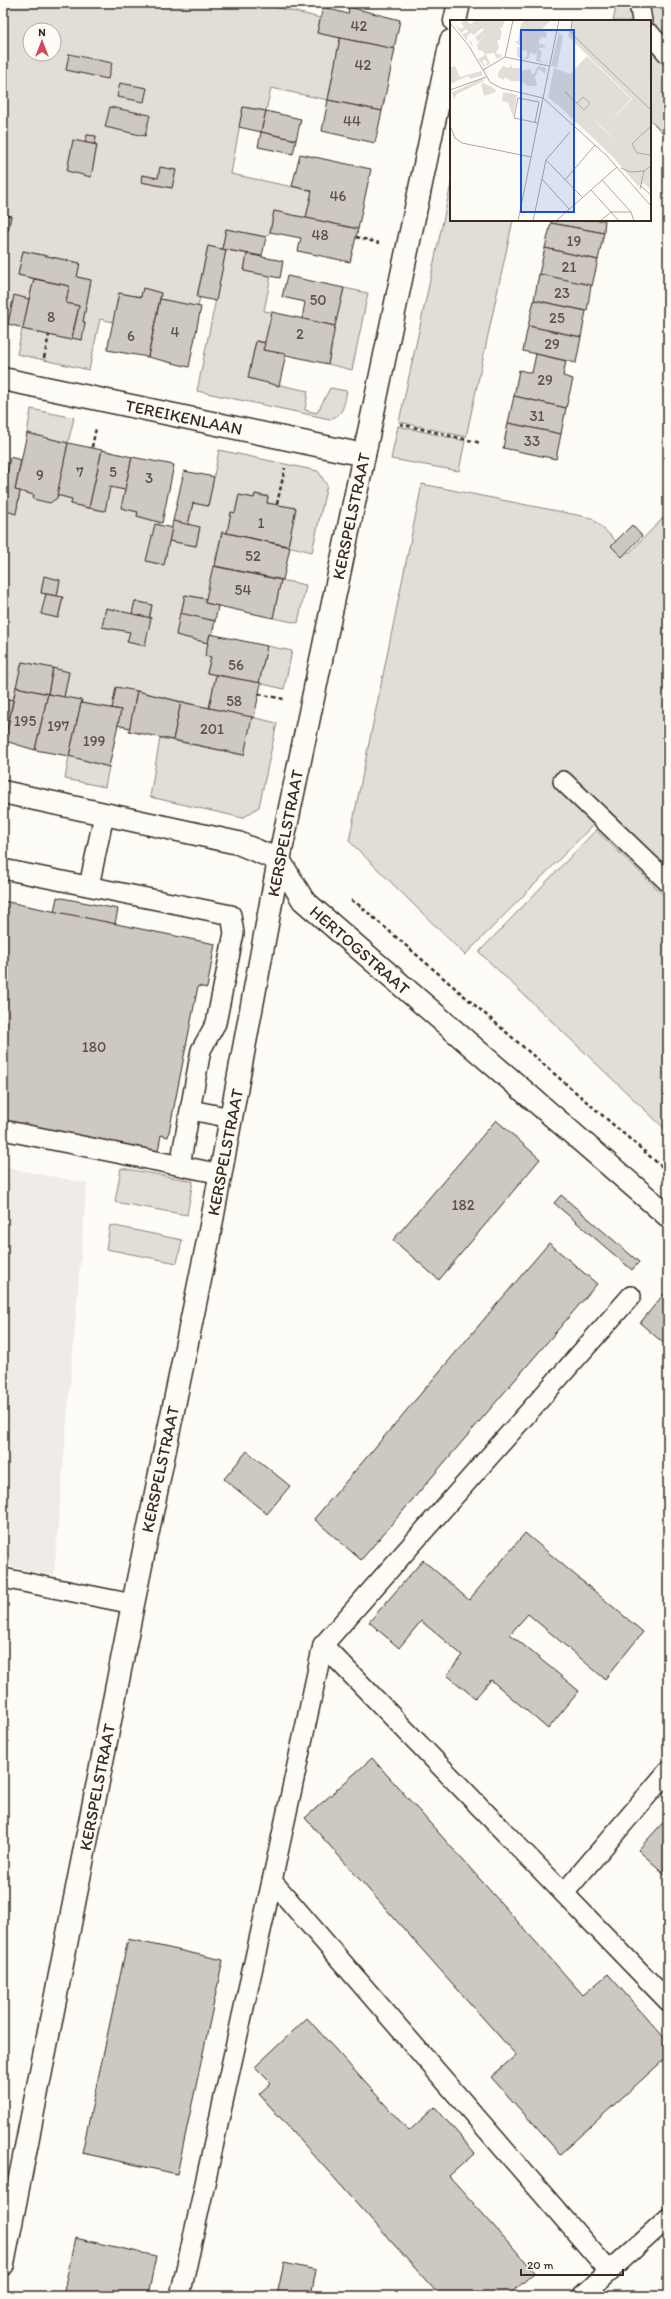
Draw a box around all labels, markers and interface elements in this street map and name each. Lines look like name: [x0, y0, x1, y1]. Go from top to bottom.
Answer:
house number: 42: [351, 17, 368, 35]
inset map: [450, 20, 651, 221]
north arrow: [22, 22, 62, 62]
text: N: [38, 26, 46, 39]
house number: 42: [355, 56, 372, 74]
house number: 44: [343, 112, 361, 130]
house number: 46: [330, 187, 347, 205]
house number: 48: [311, 226, 329, 244]
house number: 19: [567, 232, 582, 250]
house number: 21: [562, 258, 576, 276]
house number: 23: [554, 284, 570, 302]
house number: 50: [309, 291, 327, 309]
house number: 8: [47, 308, 55, 326]
house number: 25: [549, 309, 565, 327]
house number: 4: [170, 323, 180, 341]
house number: 2: [296, 325, 304, 343]
house number: 6: [127, 327, 135, 345]
house number: 29: [544, 335, 560, 353]
house number: 29: [537, 371, 553, 389]
street label: TEREIKENLAAN: [124, 395, 244, 439]
house number: 31: [529, 407, 545, 425]
house number: 33: [524, 432, 540, 450]
street label: KERSPELSTRAAT: [328, 450, 374, 581]
house number: 7: [76, 463, 84, 481]
house number: 5: [109, 463, 117, 481]
house number: 9: [36, 466, 44, 484]
house number: 3: [145, 469, 153, 487]
house number: 1: [258, 514, 265, 532]
house number: 52: [245, 547, 261, 565]
house number: 54: [235, 581, 251, 599]
house number: 56: [228, 656, 244, 674]
house number: 58: [226, 692, 242, 710]
house number: 195: [14, 712, 36, 730]
house number: 197: [47, 717, 70, 735]
house number: 201: [200, 720, 224, 738]
house number: 199: [83, 732, 105, 750]
street label: KERSPELSTRAAT: [263, 767, 307, 898]
street label: HERTOGSTRAAT: [306, 901, 414, 999]
house number: 180: [82, 1038, 106, 1056]
street label: KERSPELSTRAAT: [203, 1086, 247, 1217]
house number: 182: [451, 1196, 475, 1214]
street label: KERSPELSTRAAT: [137, 1403, 183, 1534]
street label: KERSPELSTRAAT: [75, 1721, 119, 1852]
scale bar: [521, 2251, 623, 2277]
text: 20 m: [527, 2258, 554, 2272]

